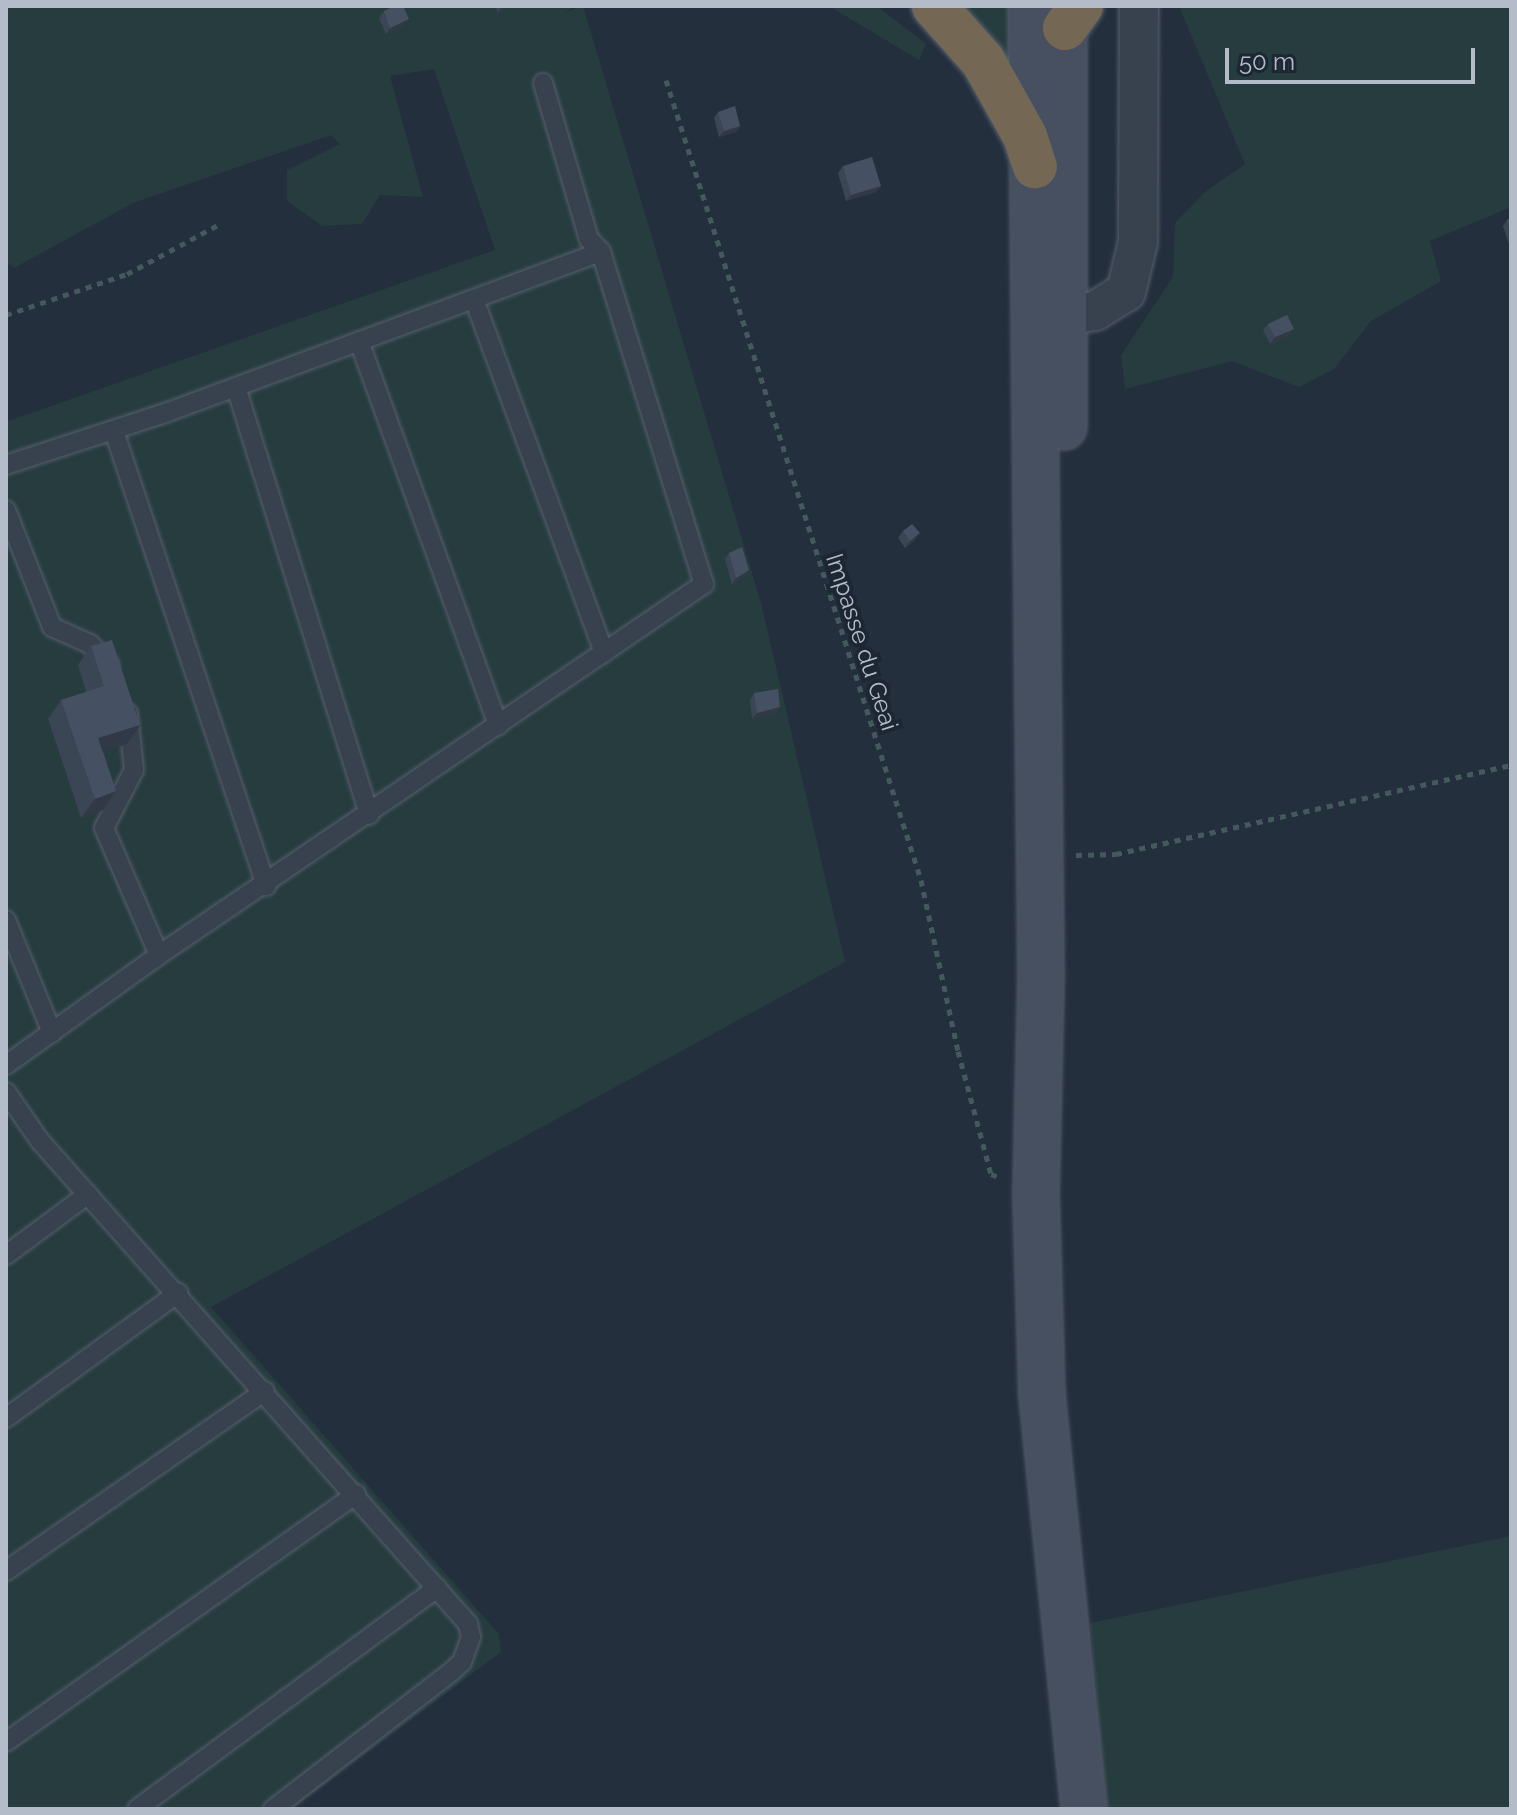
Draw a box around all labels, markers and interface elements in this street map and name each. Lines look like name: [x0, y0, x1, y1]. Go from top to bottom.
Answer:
scale bar: [1229, 32, 1479, 82]
text: 50 m: [1239, 47, 1295, 76]
street label: Impasse du Geai: [820, 550, 904, 734]

